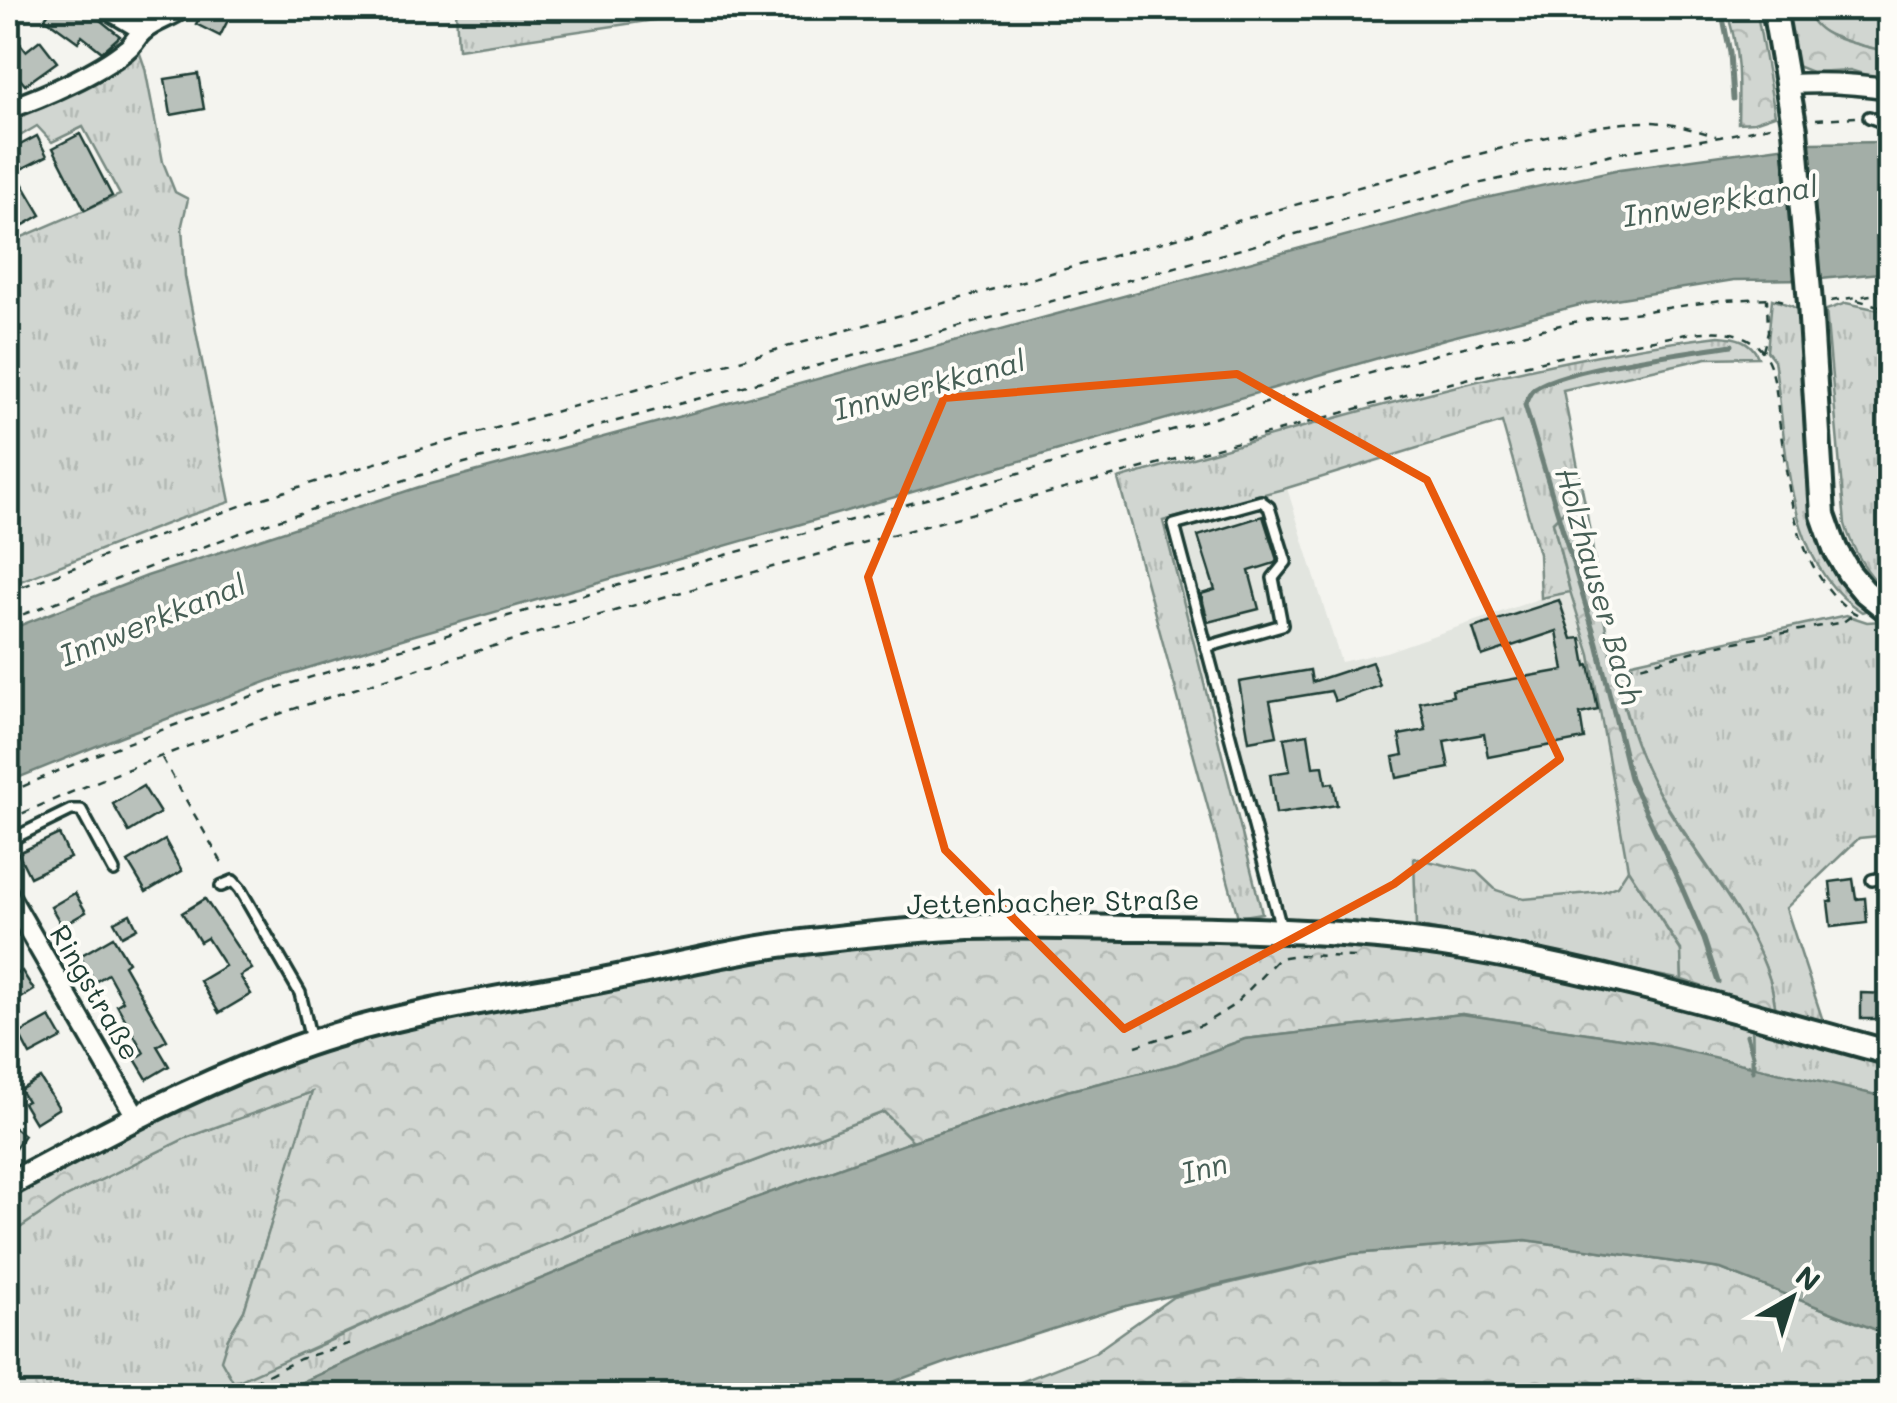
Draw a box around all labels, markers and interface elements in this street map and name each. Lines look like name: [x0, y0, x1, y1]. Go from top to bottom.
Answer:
water label: Innwerkkanal: [1620, 165, 1821, 235]
water label: Innwerkkanal: [829, 339, 1030, 429]
water label: Holzhauser Bach: [1547, 463, 1653, 709]
water label: Innwerkkanal: [53, 563, 251, 674]
street label: Jettenbacher Straße: [906, 880, 1200, 922]
street label: Ringstraße: [43, 918, 149, 1066]
water label: Inn: [1177, 1142, 1231, 1192]
north arrow: [1742, 1248, 1842, 1348]
text: N: [1789, 1257, 1828, 1298]

